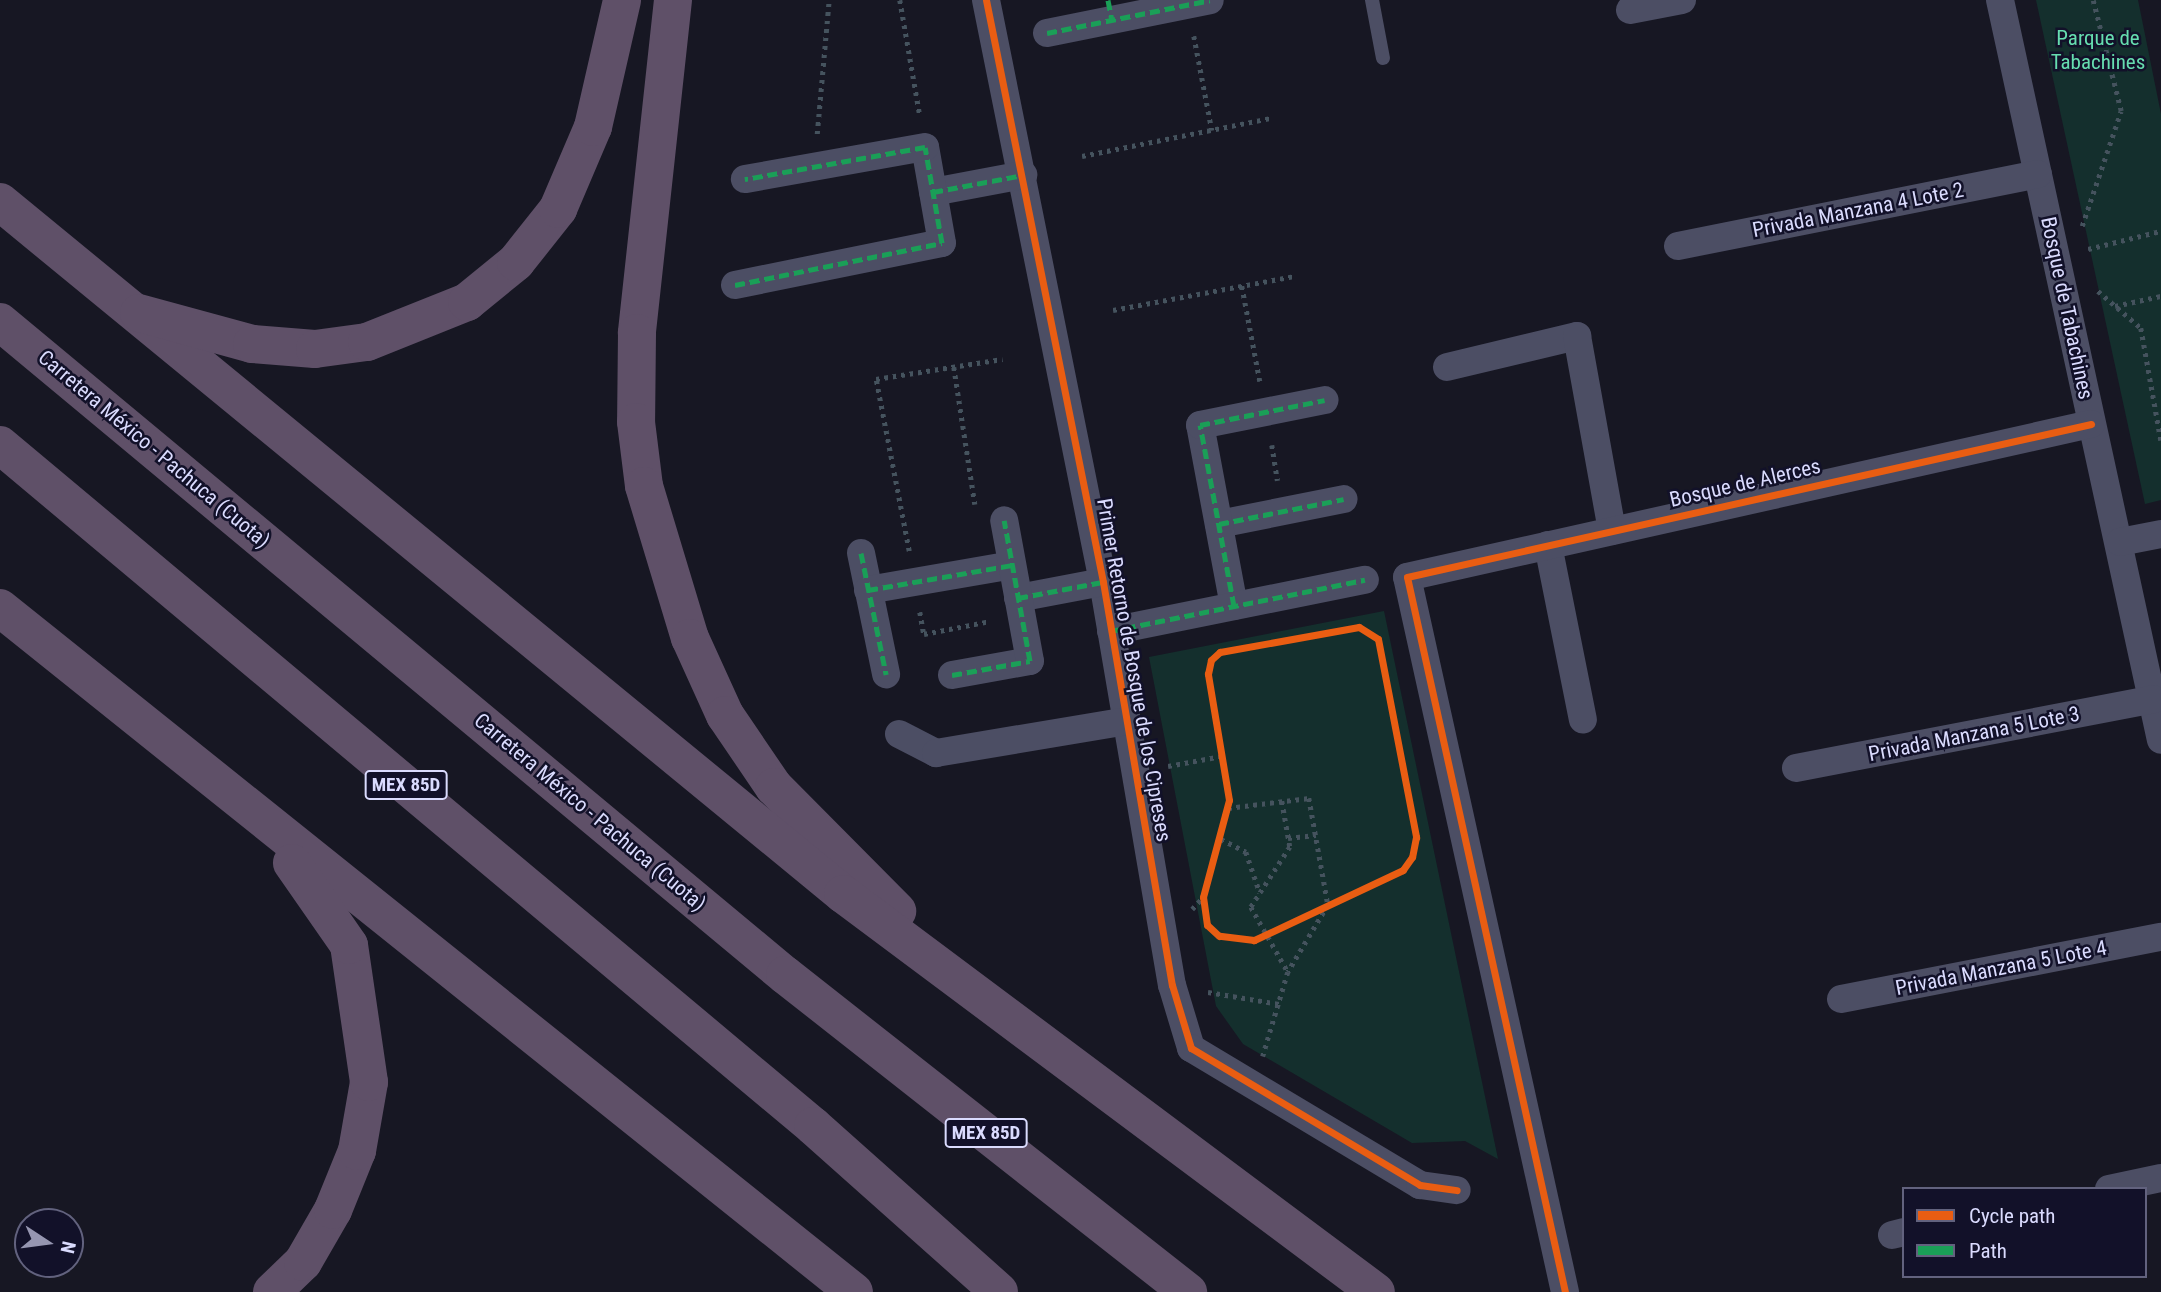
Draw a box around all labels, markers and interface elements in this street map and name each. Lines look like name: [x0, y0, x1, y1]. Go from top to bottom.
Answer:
park label: Parque de Tabachines: [2051, 25, 2145, 75]
street label: Privada Manzana 4 Lote 2: [1750, 177, 1966, 243]
street label: Bosque de Tabachines: [2035, 214, 2099, 402]
street label: Carretera México - Pachuca (Cuota): [33, 345, 275, 553]
street label: Bosque de Alerces: [1667, 453, 1823, 513]
street label: Primer Retorno de Bosque de los Cipreses: [1091, 496, 1177, 844]
street label: Privada Manzana 5 Lote 3: [1866, 701, 2082, 767]
street label: Carretera México - Pachuca (Cuota): [469, 708, 711, 916]
road number: MEX 85D: [364, 770, 448, 800]
street label: Privada Manzana 5 Lote 4: [1893, 935, 2109, 1001]
road number: MEX 85D: [944, 1118, 1028, 1148]
legend: [1902, 1187, 2147, 1278]
text: Cycle path: [1969, 1204, 2055, 1228]
north arrow: [14, 1208, 84, 1278]
text: N: [55, 1239, 81, 1256]
text: Path: [1969, 1239, 2007, 1263]

